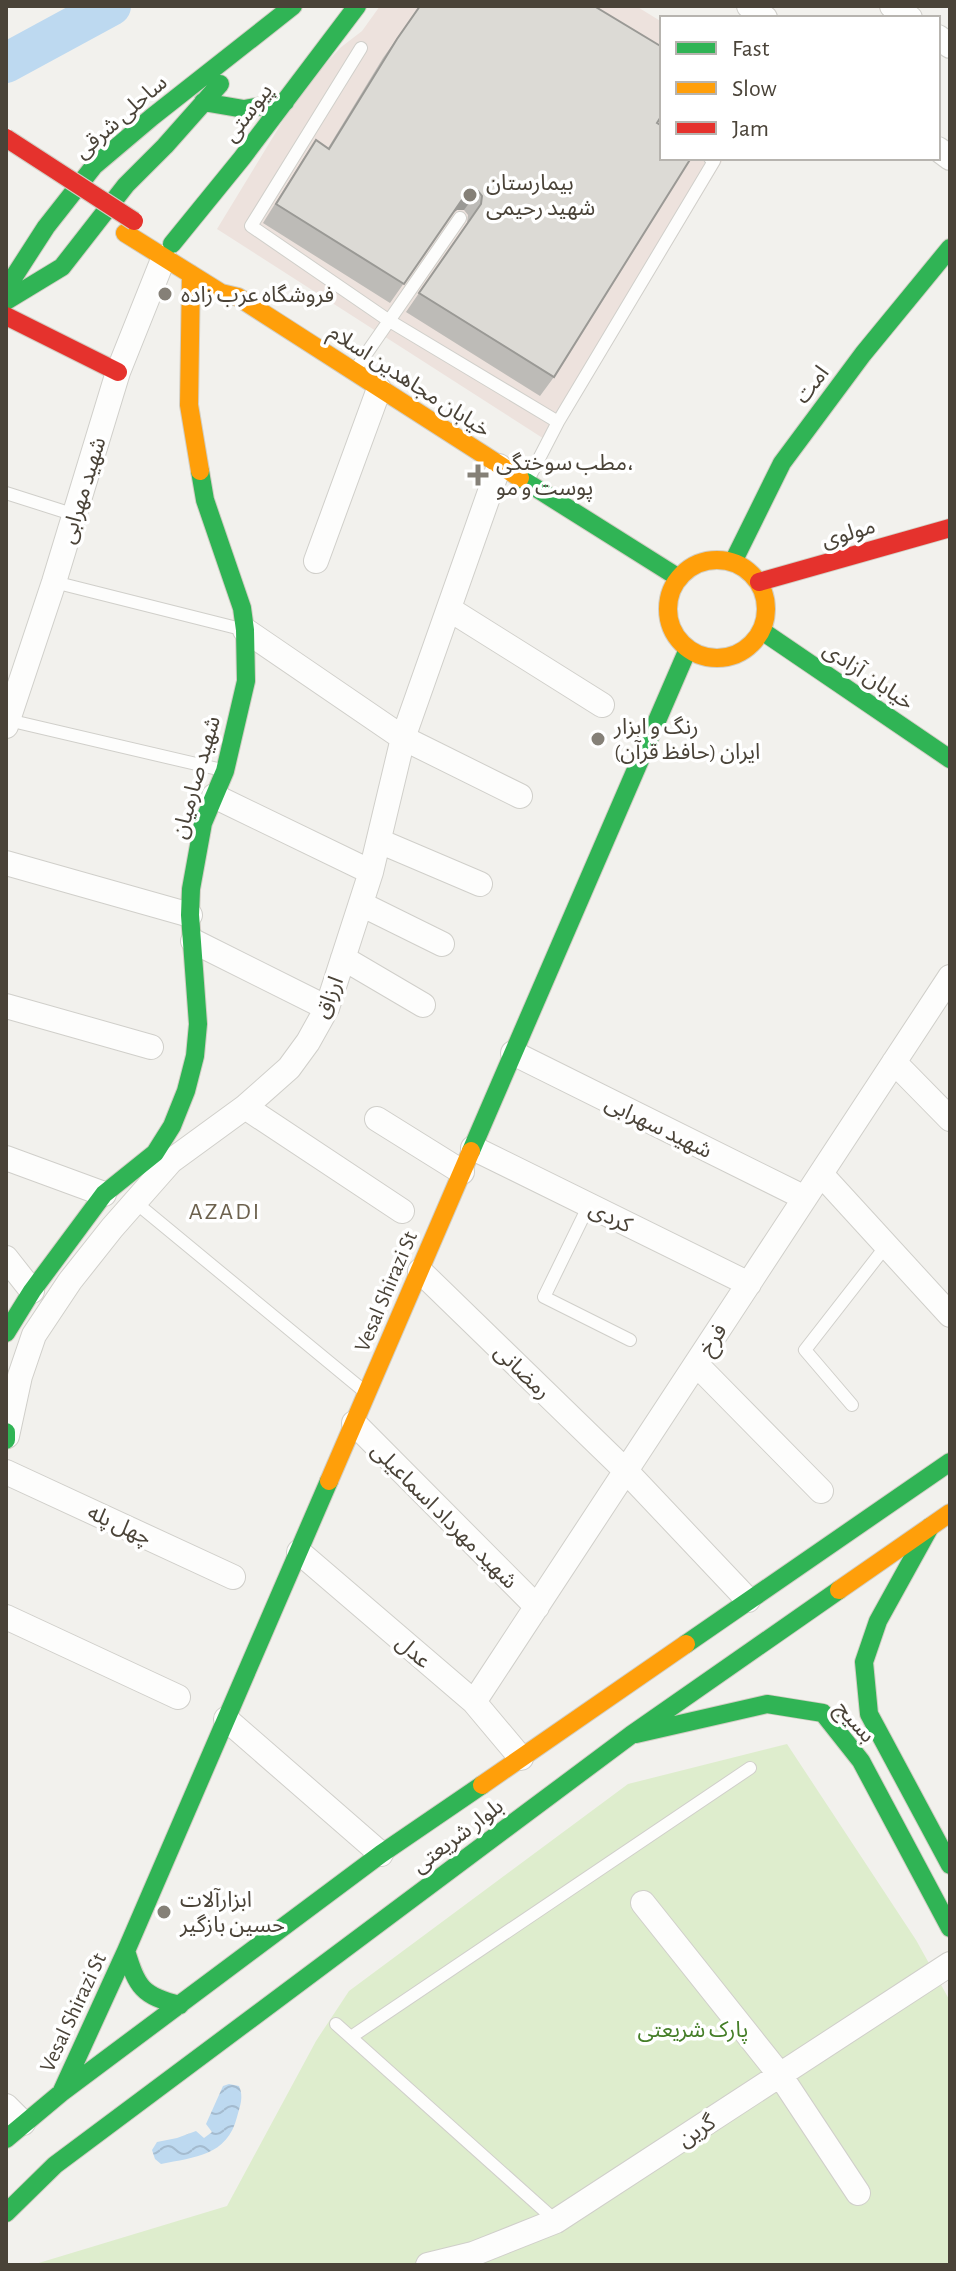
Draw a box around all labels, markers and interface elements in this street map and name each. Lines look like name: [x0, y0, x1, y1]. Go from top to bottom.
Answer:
legend: [660, 16, 940, 160]
text: Fast: [732, 37, 770, 61]
street label: ساحلی شرقی: [70, 71, 172, 163]
text: Slow: [732, 77, 777, 101]
street label: پیوستی: [219, 79, 279, 148]
text: Jam: [732, 117, 769, 141]
place label: بیمارستان شهید رحیمی: [486, 172, 595, 221]
marker: بیمارستان شهید رحیمی: [461, 186, 479, 204]
place label: فروشگاه عرب زاده: [181, 283, 334, 308]
marker: فروشگاه عرب زاده: [156, 285, 174, 303]
street label: خیابان مجاهدین اسلام: [322, 321, 494, 445]
street label: امت: [791, 362, 833, 408]
street label: شهید مهرابی: [56, 434, 111, 546]
place label: مطب سوختگی، پوست و مو: [496, 451, 634, 502]
marker: مطب سوختگی، پوست و مو: [467, 464, 489, 486]
street label: مولوی: [819, 515, 878, 552]
street label: خیابان آزادی: [818, 636, 919, 716]
street label: شهید صارمیان: [168, 713, 226, 842]
place label: رنگ و ابزار ایران (حافظ قرآن): [613, 715, 760, 764]
marker: رنگ و ابزار ایران (حافظ قرآن): [589, 730, 607, 748]
street label: ارزاق: [311, 973, 349, 1022]
street label: شهید سهرابی: [601, 1092, 715, 1163]
street label: کردی: [585, 1197, 636, 1238]
district label: AZADI: [189, 1200, 261, 1224]
street label: Vesal Shirazi St: [351, 1228, 421, 1355]
street label: فرخ: [695, 1320, 735, 1362]
street label: رمضانی: [489, 1340, 554, 1405]
street label: شهید مهرداد اسماعیلی: [366, 1439, 521, 1594]
street label: چهل پله: [83, 1501, 155, 1552]
street label: عدل: [391, 1631, 435, 1673]
street label: بسیج: [828, 1697, 879, 1750]
street label: بلوار شریعتی: [408, 1795, 508, 1879]
place label: ابزارآلات حسین بازگیر: [179, 1887, 285, 1938]
marker: ابزارآلات حسین بازگیر: [155, 1903, 173, 1921]
street label: Vesal Shirazi St: [36, 1950, 110, 2075]
park label: پارک شریعتی: [638, 2019, 748, 2044]
street label: گرین: [673, 2109, 721, 2152]

